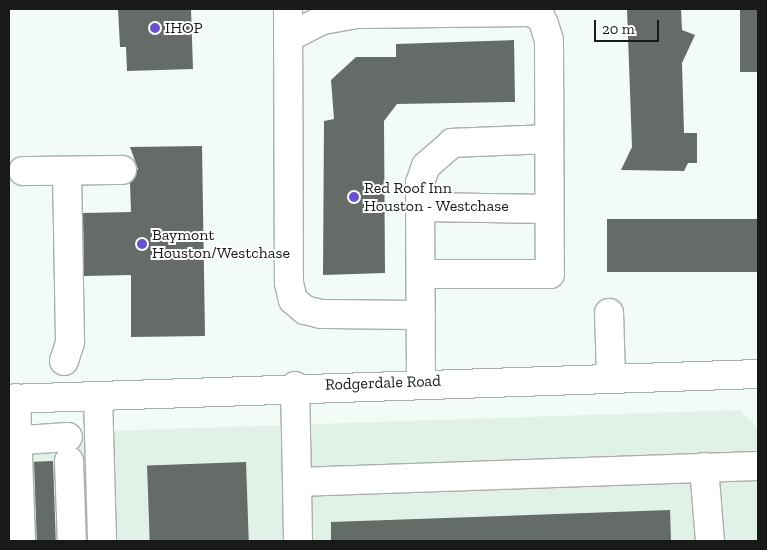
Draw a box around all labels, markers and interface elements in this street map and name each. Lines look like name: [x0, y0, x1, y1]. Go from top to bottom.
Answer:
scale bar: [597, 10, 662, 42]
place label: IHOP: [165, 18, 203, 38]
text: 20 m: [602, 20, 635, 38]
marker: IHOP: [149, 22, 161, 34]
place label: Red Roof Inn Houston - Westchase: [364, 178, 509, 216]
marker: Red Roof Inn Houston - Westchase: [348, 191, 360, 203]
place label: Baymont Houston/Westchase: [152, 225, 290, 263]
marker: Baymont Houston/Westchase: [136, 238, 148, 250]
street label: Rodgerdale Road: [325, 371, 441, 395]

